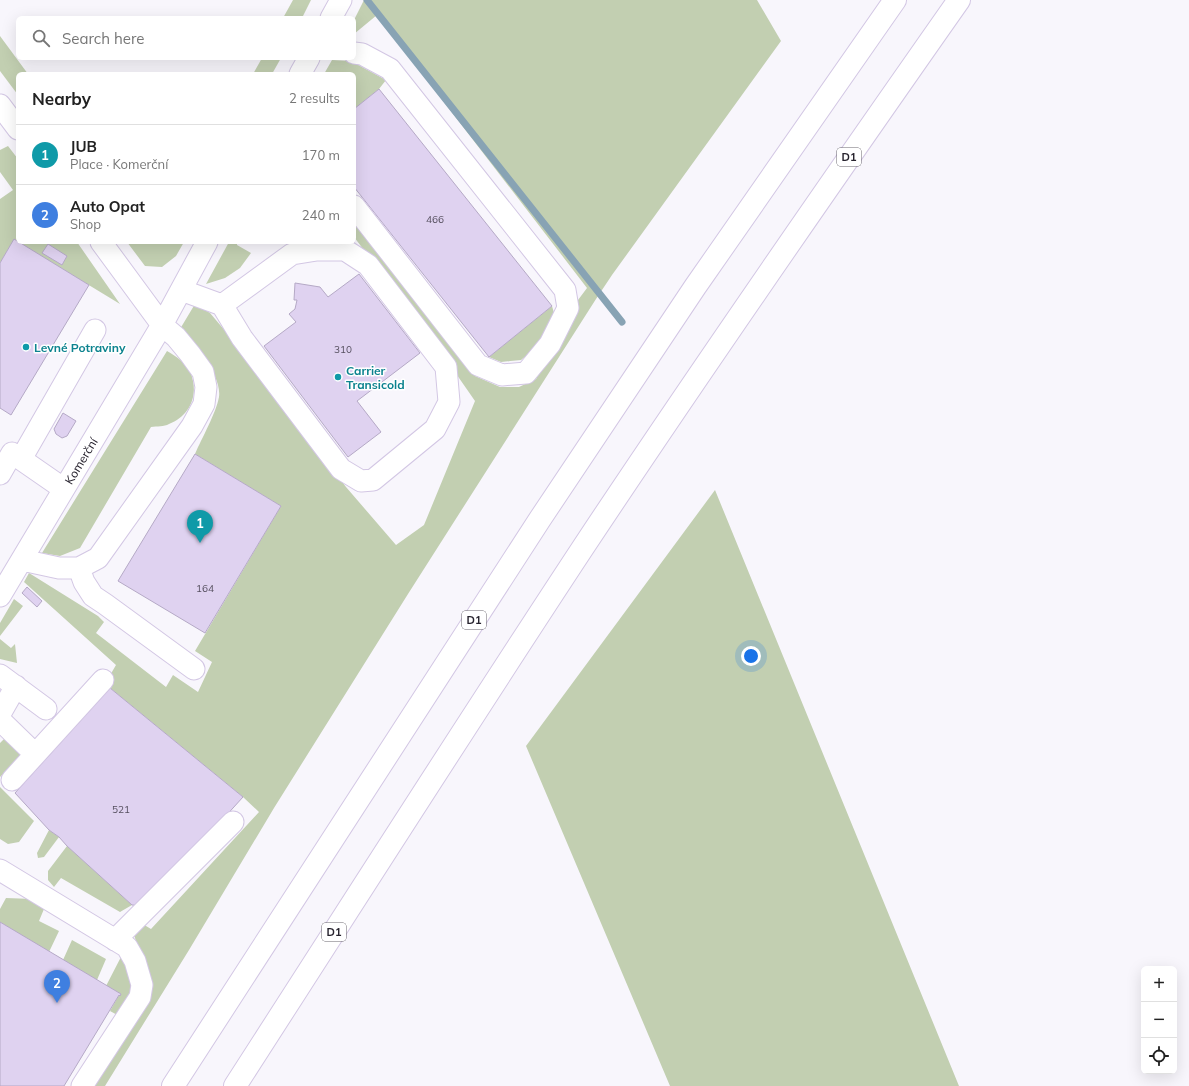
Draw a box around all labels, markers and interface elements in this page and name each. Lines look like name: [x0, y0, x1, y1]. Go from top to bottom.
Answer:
search box: [16, 16, 356, 60]
icon: search: [30, 27, 52, 49]
text: Search here: [62, 29, 144, 48]
text: Nearby: [32, 88, 91, 109]
text: 2 results: [289, 90, 340, 106]
text: JUB: [70, 137, 97, 156]
text: 1: [41, 147, 49, 163]
text: 170 m: [302, 147, 340, 163]
road number: D1: [837, 148, 861, 166]
text: Place · Komerční: [70, 156, 168, 172]
text: Auto Opat: [70, 197, 145, 216]
text: 2: [41, 207, 49, 223]
text: 240 m: [302, 207, 340, 223]
house number: 466: [426, 213, 444, 226]
text: Shop: [70, 216, 101, 232]
place label: Levné Potraviny: [34, 340, 126, 355]
marker: Levné Potraviny: [21, 342, 31, 352]
house number: 310: [334, 343, 352, 356]
place label: Carrier Transicold: [346, 363, 405, 392]
marker: Carrier Transicold: [333, 372, 343, 382]
street label: Komerční: [61, 434, 101, 487]
pin: 1: [187, 510, 213, 543]
house number: 164: [196, 582, 214, 595]
road number: D1: [462, 611, 486, 629]
your location: [741, 646, 761, 666]
house number: 521: [112, 803, 130, 816]
road number: D1: [322, 923, 346, 941]
map controls: [1141, 966, 1177, 1074]
button: +: [1141, 966, 1177, 1002]
pin: 2: [44, 970, 70, 1003]
button: −: [1141, 1002, 1177, 1038]
button: locate: [1141, 1038, 1177, 1074]

